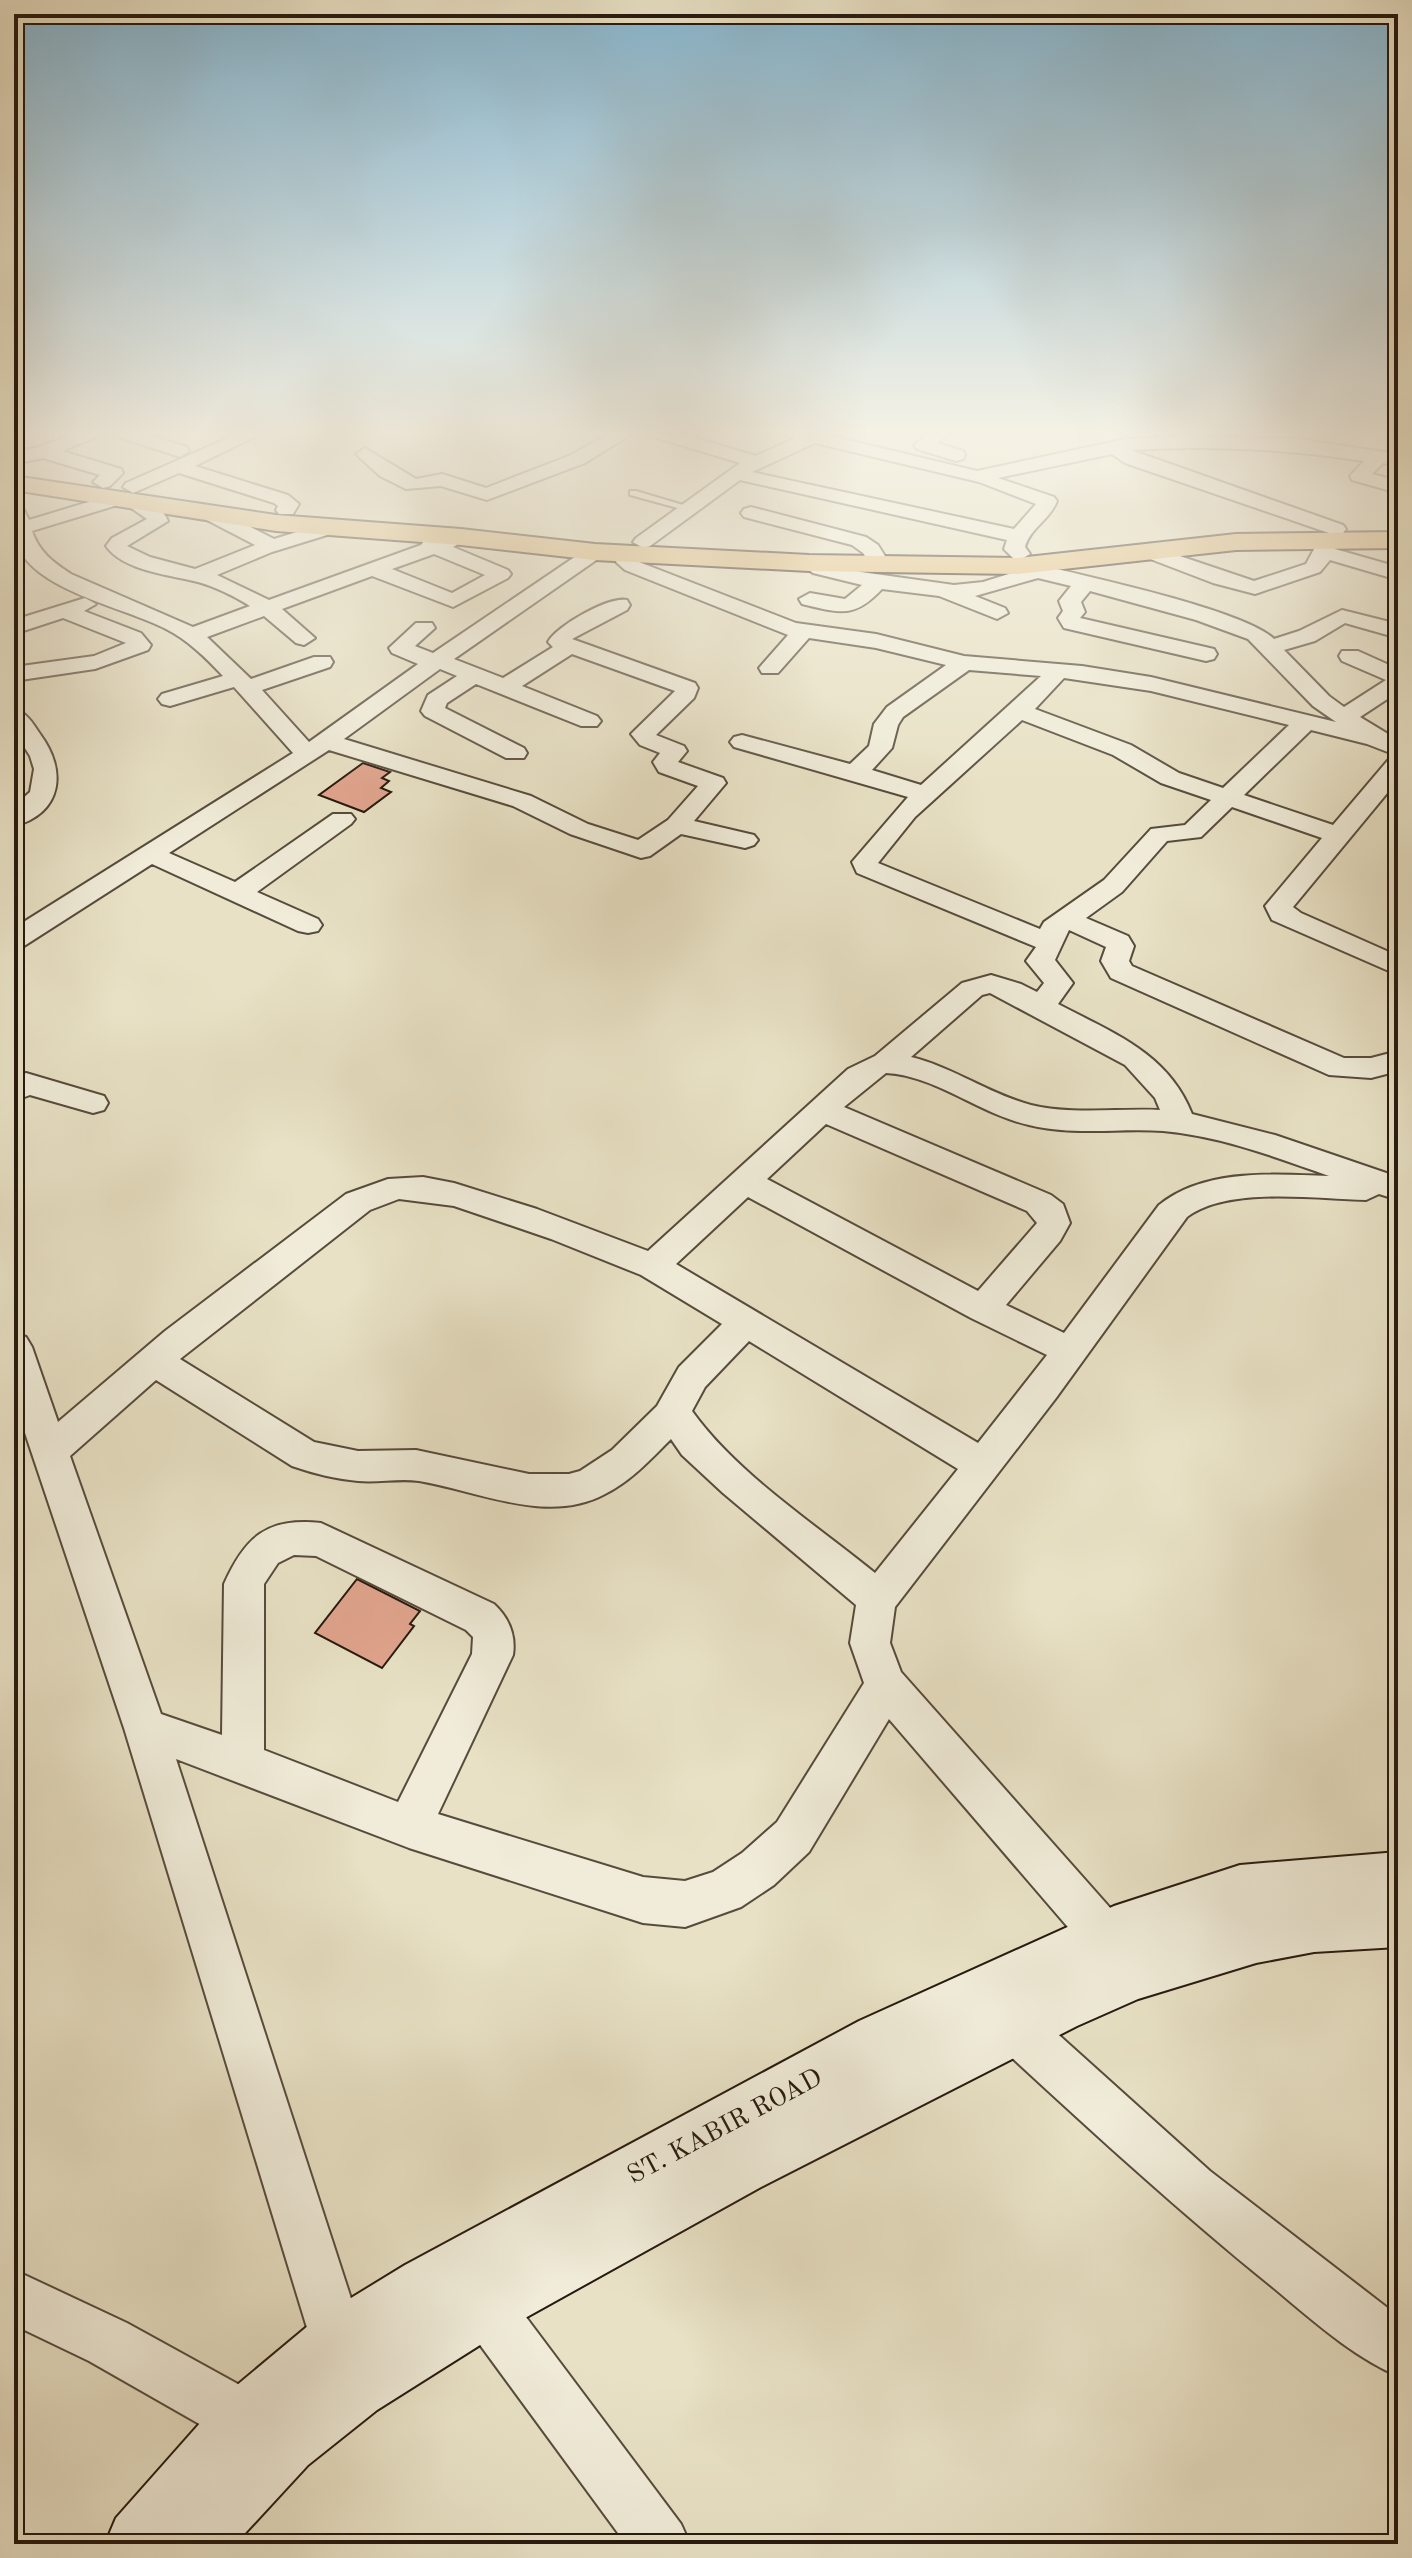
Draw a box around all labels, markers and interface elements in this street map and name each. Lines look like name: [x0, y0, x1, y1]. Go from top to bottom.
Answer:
street label: ST. KABIR ROAD: [623, 2065, 827, 2189]

